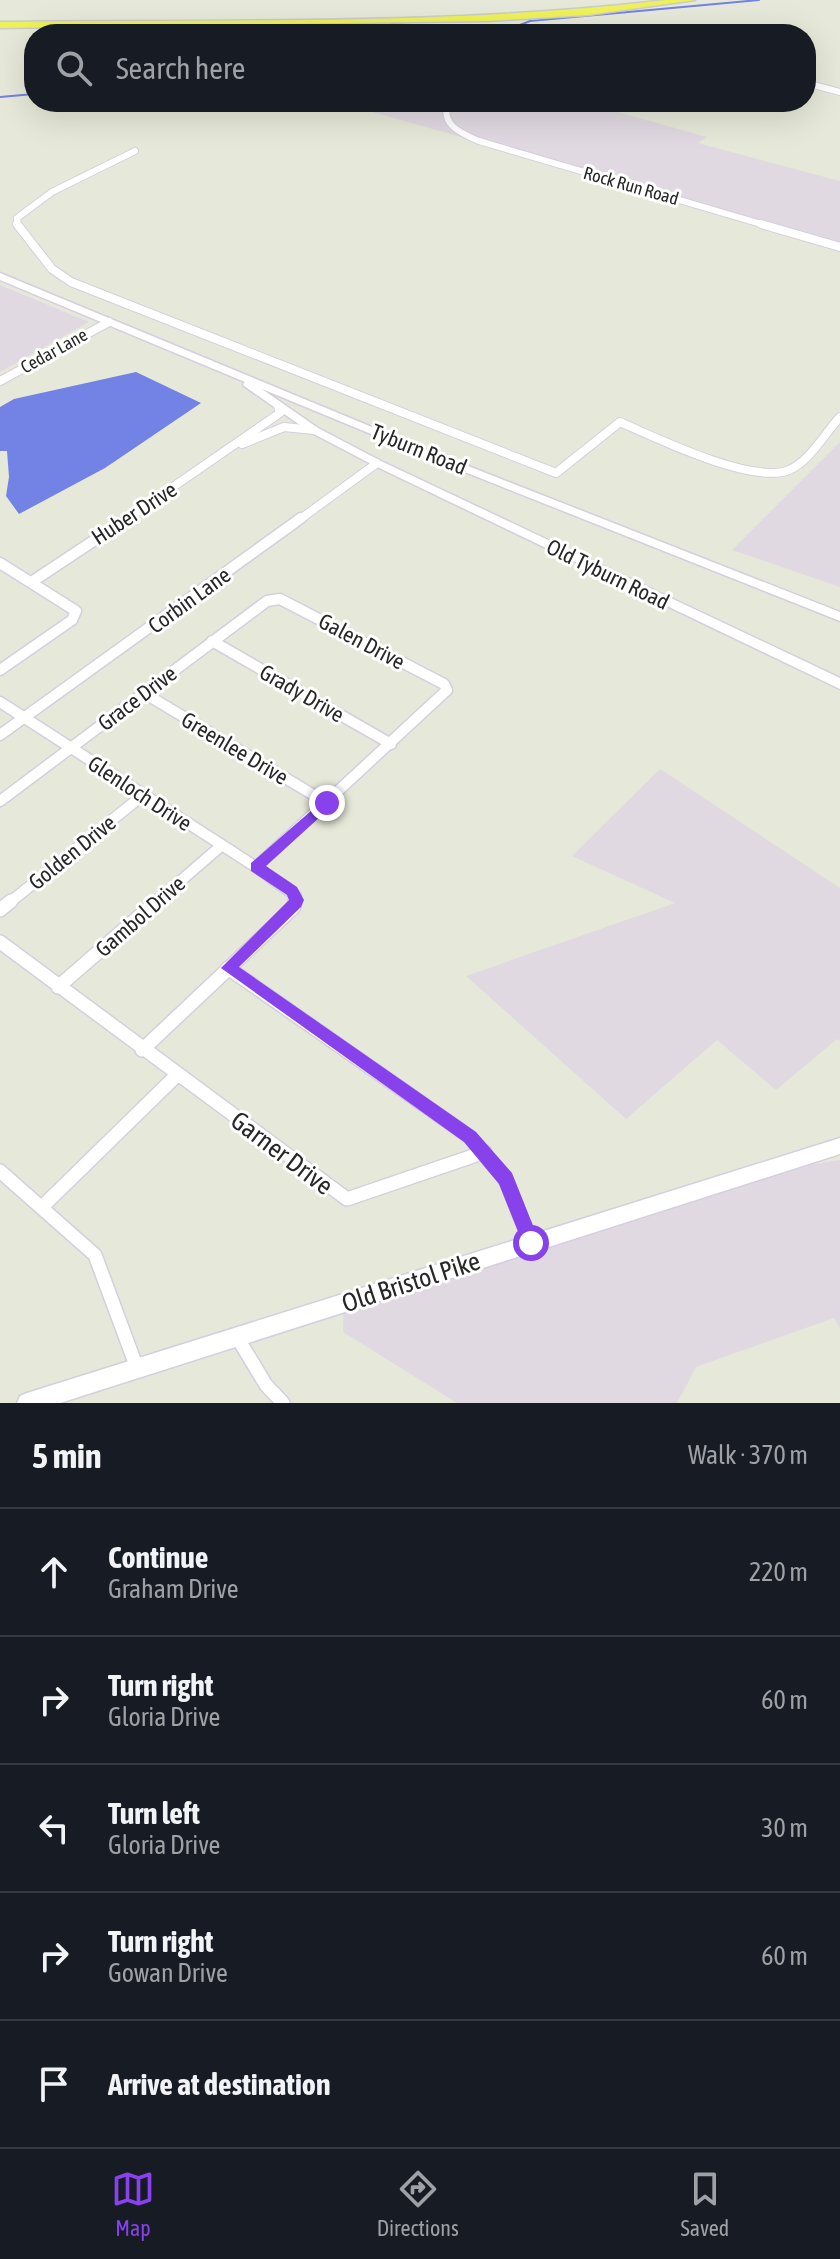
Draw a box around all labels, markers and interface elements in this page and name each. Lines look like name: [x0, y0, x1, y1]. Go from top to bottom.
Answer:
search box: [24, 24, 816, 112]
icon: search: [52, 46, 96, 90]
text: Search here: [116, 51, 245, 85]
street label: Rock Run Road: [581, 162, 681, 209]
street label: Cedar Lane: [17, 324, 91, 377]
street label: Tyburn Road: [367, 418, 471, 480]
street label: Huber Drive: [87, 476, 181, 550]
street label: Old Tyburn Road: [543, 533, 673, 615]
street label: Corbin Lane: [143, 561, 235, 639]
street label: Galen Drive: [314, 607, 410, 675]
street label: Grady Drive: [255, 658, 349, 728]
street label: Grace Drive: [93, 660, 181, 736]
street label: Greenlee Drive: [177, 706, 293, 790]
street label: Glenloch Drive: [83, 750, 197, 836]
route end: [309, 785, 345, 821]
street label: Golden Drive: [23, 809, 121, 895]
street label: Gambol Drive: [90, 870, 190, 962]
street label: Garner Drive: [225, 1105, 339, 1201]
route start: [513, 1225, 549, 1261]
street label: Old Bristol Pike: [338, 1246, 484, 1318]
text: 5 min: [32, 1436, 101, 1475]
text: Walk · 370 m: [688, 1440, 808, 1470]
text: Continue: [108, 1540, 208, 1574]
icon: ahead: [32, 1550, 76, 1594]
text: 220 m: [749, 1557, 808, 1587]
text: Graham Drive: [108, 1574, 238, 1604]
text: Turn right: [108, 1668, 214, 1702]
icon: right: [32, 1678, 76, 1722]
text: 60 m: [761, 1685, 808, 1715]
text: Gloria Drive: [108, 1702, 220, 1732]
text: Turn left: [108, 1796, 200, 1830]
icon: left: [32, 1806, 76, 1850]
text: 30 m: [761, 1813, 808, 1843]
text: Gloria Drive: [108, 1830, 220, 1860]
text: Turn right: [108, 1924, 214, 1958]
icon: right: [32, 1934, 76, 1978]
text: 60 m: [761, 1941, 808, 1971]
text: Gowan Drive: [108, 1958, 228, 1988]
icon: arrive: [32, 2062, 76, 2106]
text: Arrive at destination: [108, 2067, 330, 2101]
tab: Map: [111, 2167, 155, 2241]
tab: Directions: [377, 2167, 459, 2241]
tab: Saved: [680, 2167, 729, 2241]

